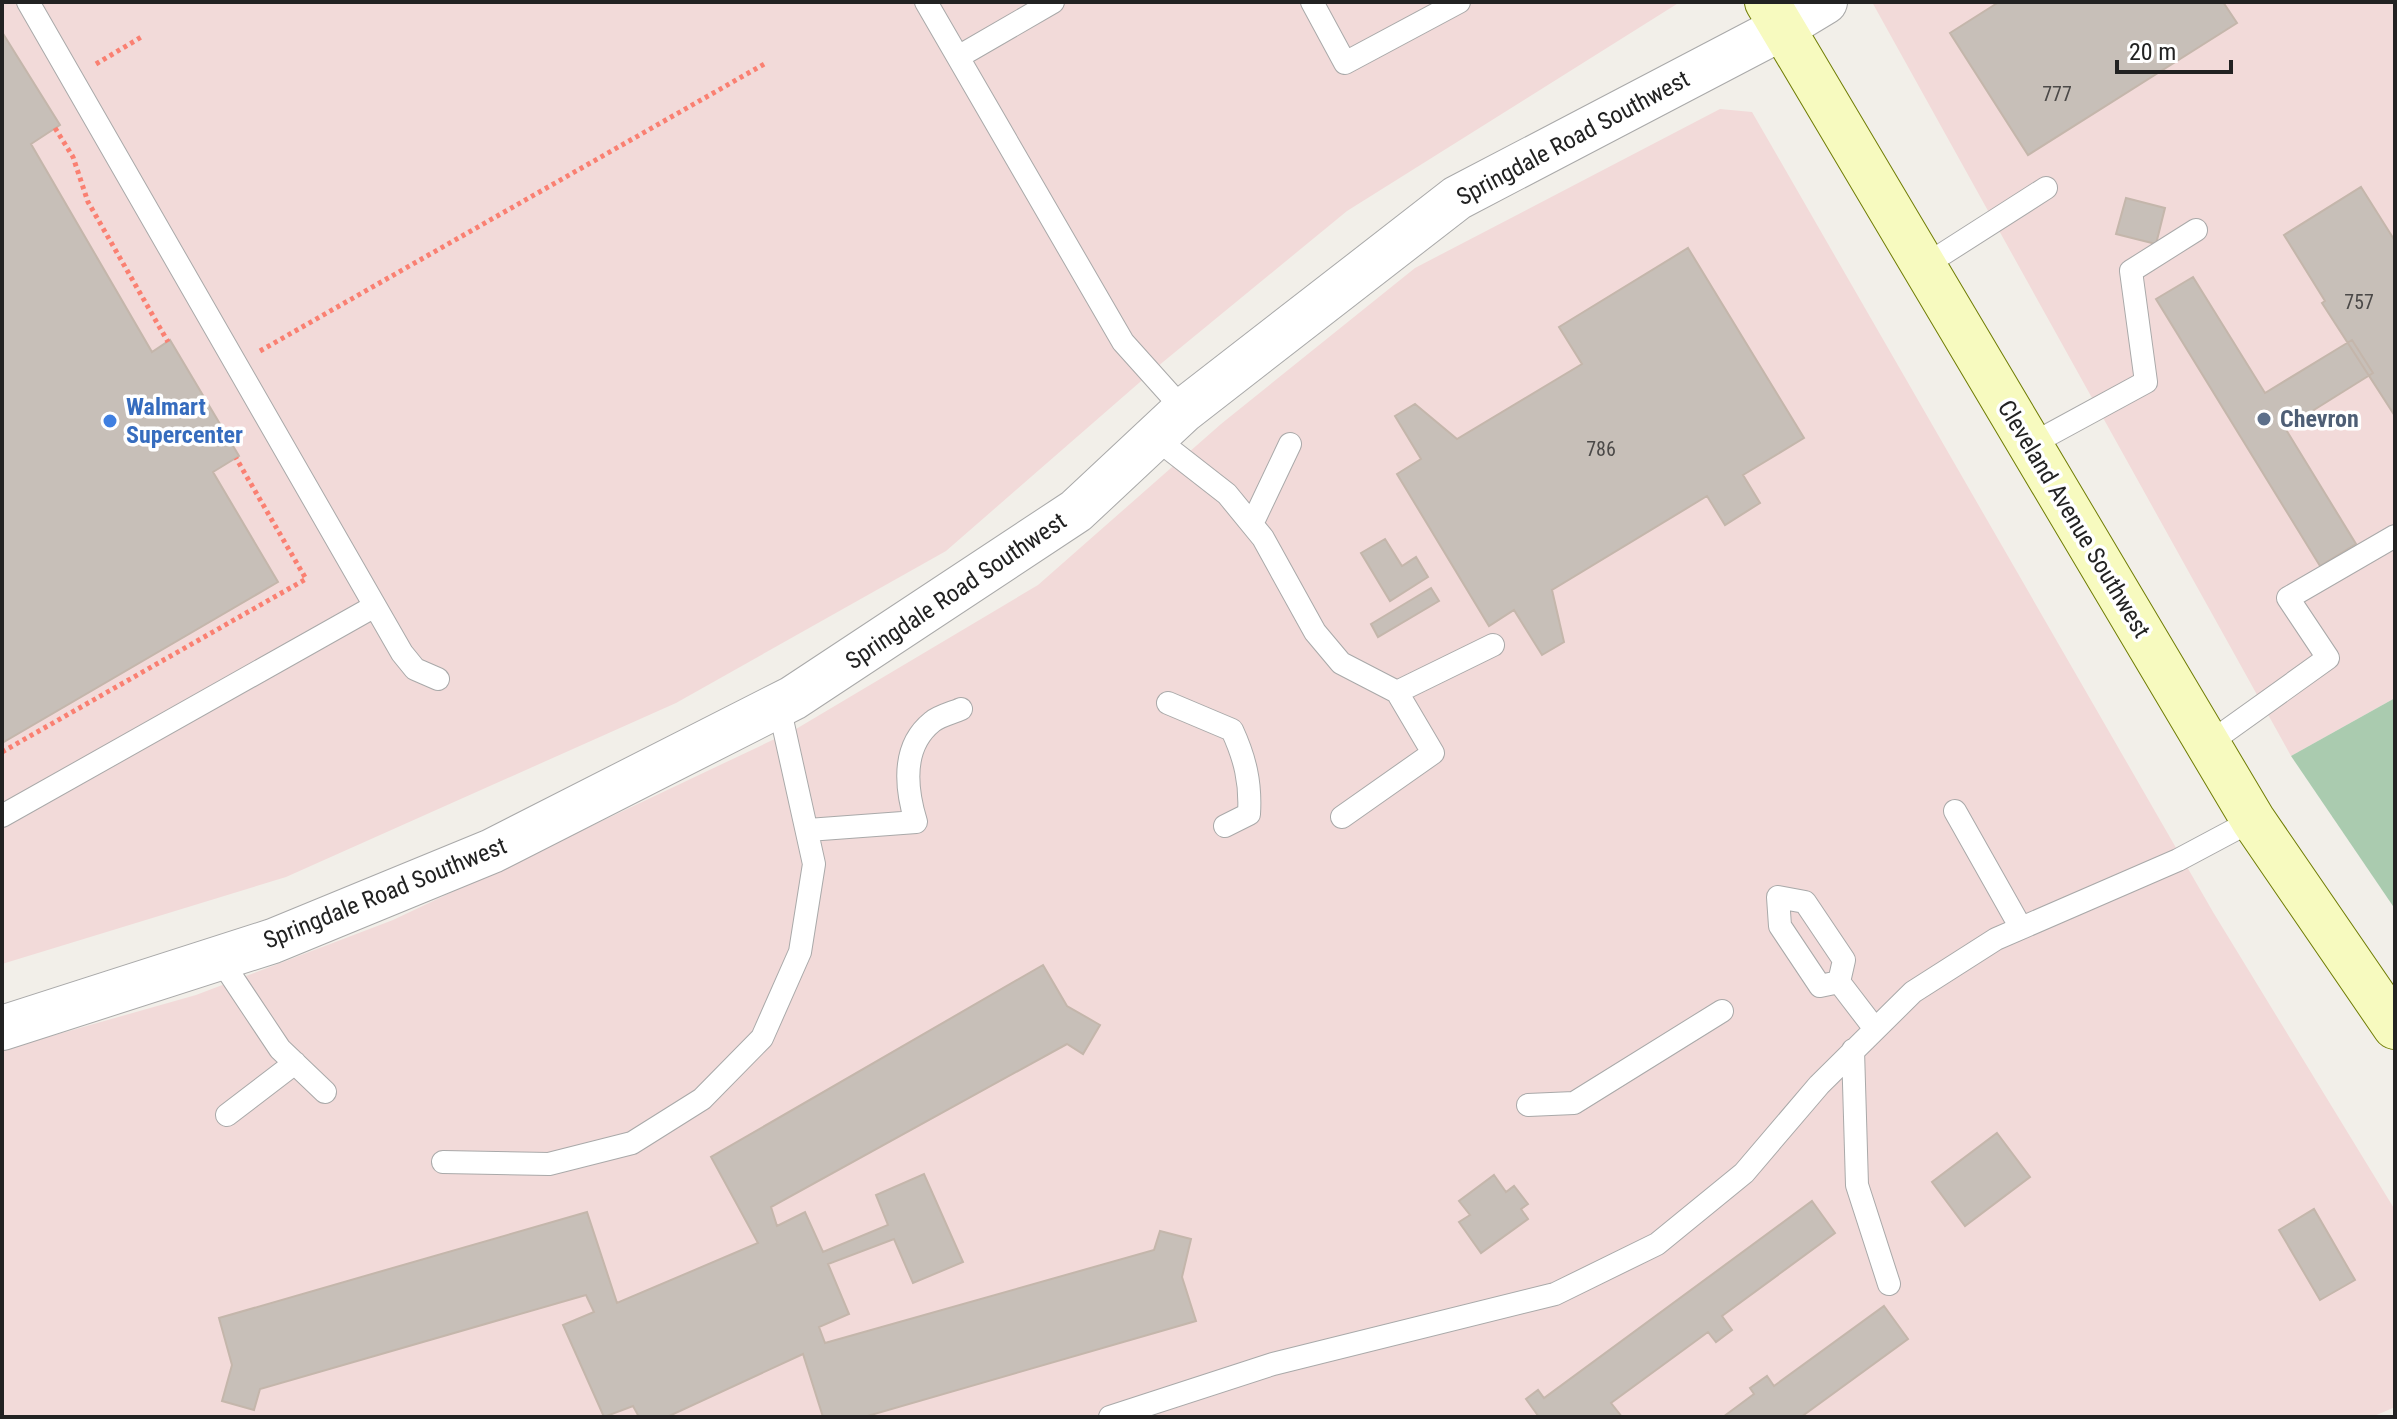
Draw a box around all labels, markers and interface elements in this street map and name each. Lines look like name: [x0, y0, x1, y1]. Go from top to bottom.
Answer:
scale bar: [2117, 24, 2231, 74]
text: 20 m: [2129, 38, 2176, 66]
street label: Springdale Road Southwest: [1452, 65, 1694, 211]
house number: 777: [2042, 82, 2072, 106]
house number: 757: [2344, 290, 2374, 314]
place label: Walmart Supercenter: [126, 393, 243, 449]
street label: Cleveland Avenue Southwest: [1992, 395, 2156, 643]
place label: Chevron: [2280, 405, 2359, 433]
marker: Chevron: [2255, 410, 2273, 428]
marker: Walmart Supercenter: [101, 412, 119, 430]
house number: 786: [1586, 437, 1616, 461]
street label: Springdale Road Southwest: [841, 507, 1071, 675]
street label: Springdale Road Southwest: [259, 831, 511, 955]

